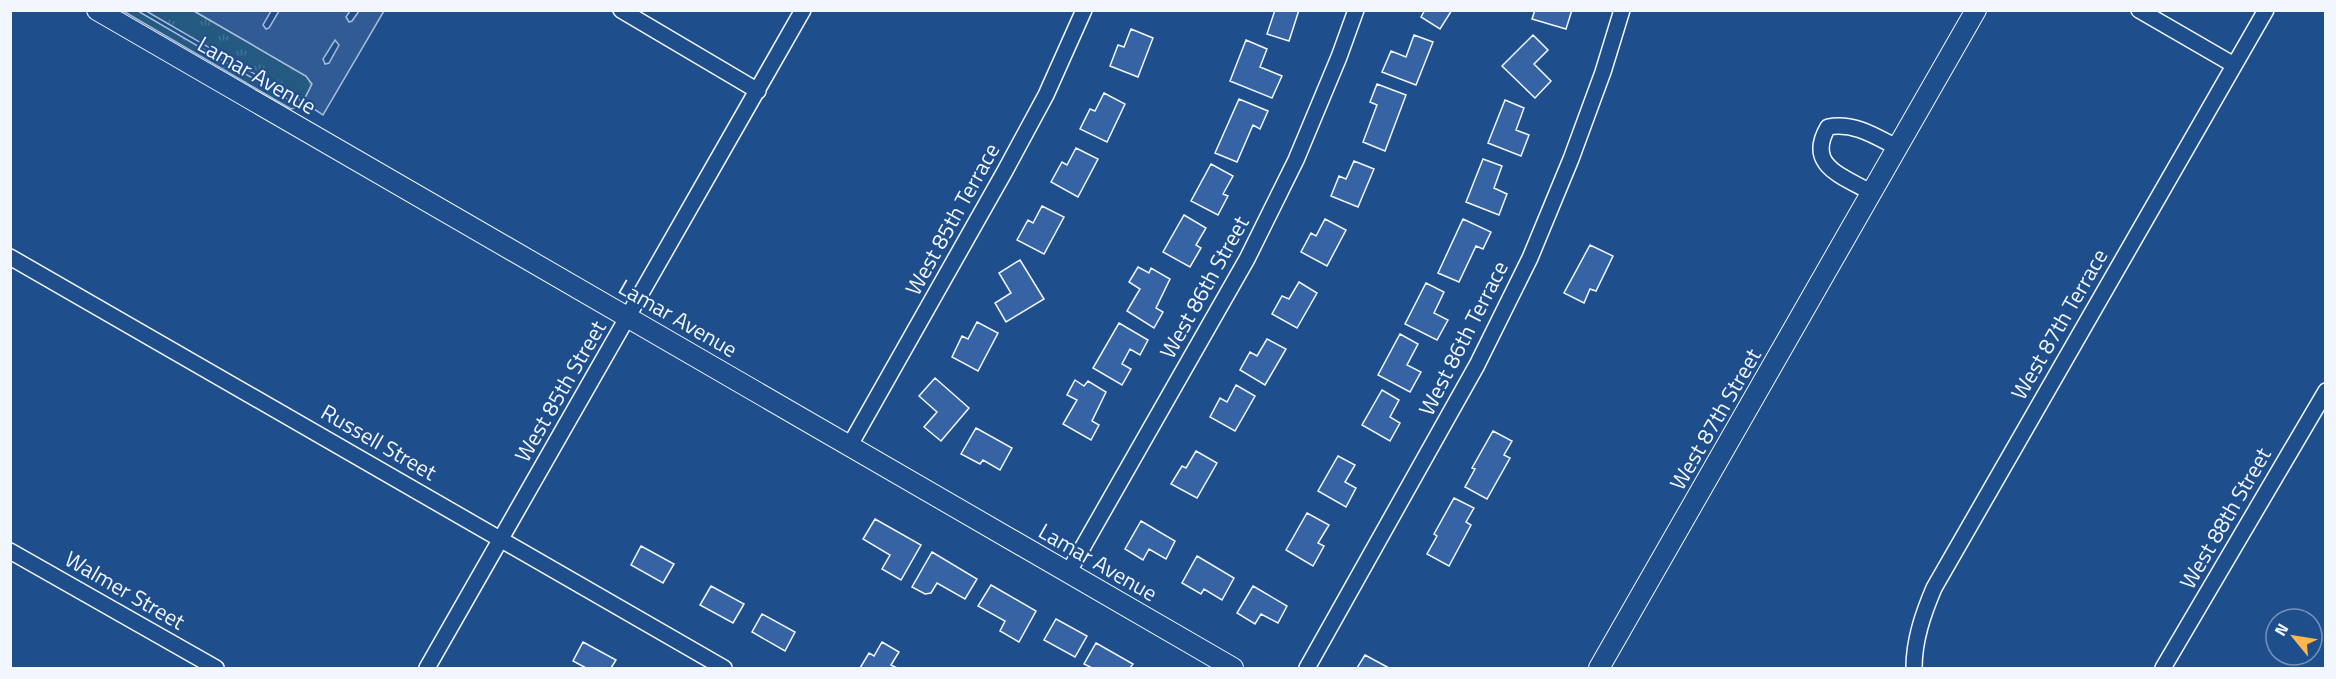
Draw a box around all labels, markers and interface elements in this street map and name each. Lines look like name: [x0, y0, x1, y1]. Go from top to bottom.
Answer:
street label: Lamar Avenue: [191, 27, 323, 123]
street label: West 85th Terrace: [896, 137, 1008, 301]
street label: West 86th Street: [1151, 209, 1257, 365]
street label: West 87th Terrace: [2002, 242, 2116, 406]
street label: West 86th Terrace: [1409, 255, 1517, 421]
street label: Lamar Avenue: [612, 270, 744, 366]
street label: West 85th Street: [506, 314, 615, 468]
street label: West 87th Street: [1661, 342, 1770, 496]
street label: Russell Street: [315, 395, 443, 489]
street label: West 88th Street: [2171, 441, 2280, 595]
street label: Lamar Avenue: [1032, 514, 1164, 610]
street label: Walmer Street: [59, 542, 192, 638]
north arrow: [2264, 607, 2324, 667]
text: N: [2268, 619, 2294, 640]

